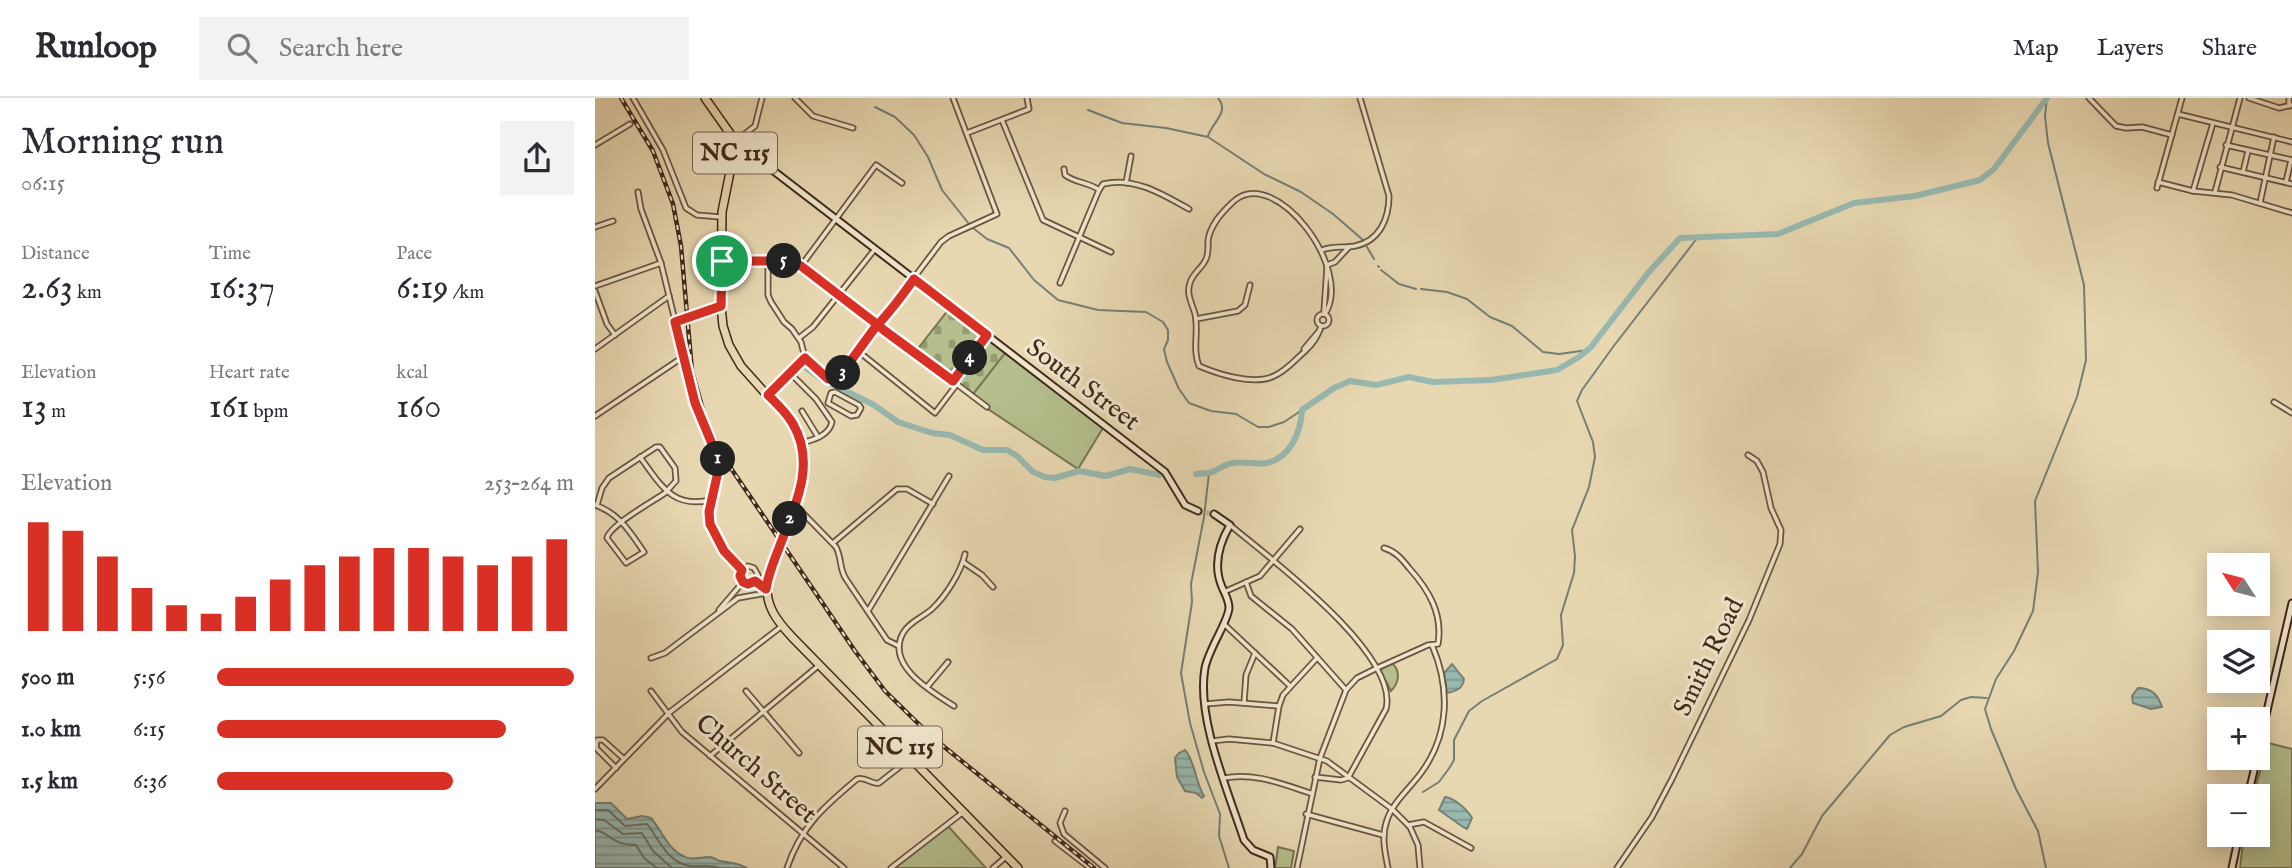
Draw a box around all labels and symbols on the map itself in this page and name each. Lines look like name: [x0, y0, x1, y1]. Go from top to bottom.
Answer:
road number: NC 115: [693, 132, 777, 174]
pin: [692, 231, 752, 291]
pin: 5: [767, 244, 801, 278]
street label: South Street: [1020, 332, 1146, 438]
pin: 4: [953, 341, 987, 376]
pin: 3: [825, 356, 861, 390]
pin: 1: [701, 442, 735, 476]
pin: 2: [773, 502, 807, 536]
north arrow: [2207, 553, 2270, 616]
street label: Smith Road: [1666, 592, 1752, 722]
street label: Church Street: [688, 707, 824, 831]
road number: NC 115: [858, 726, 942, 768]

